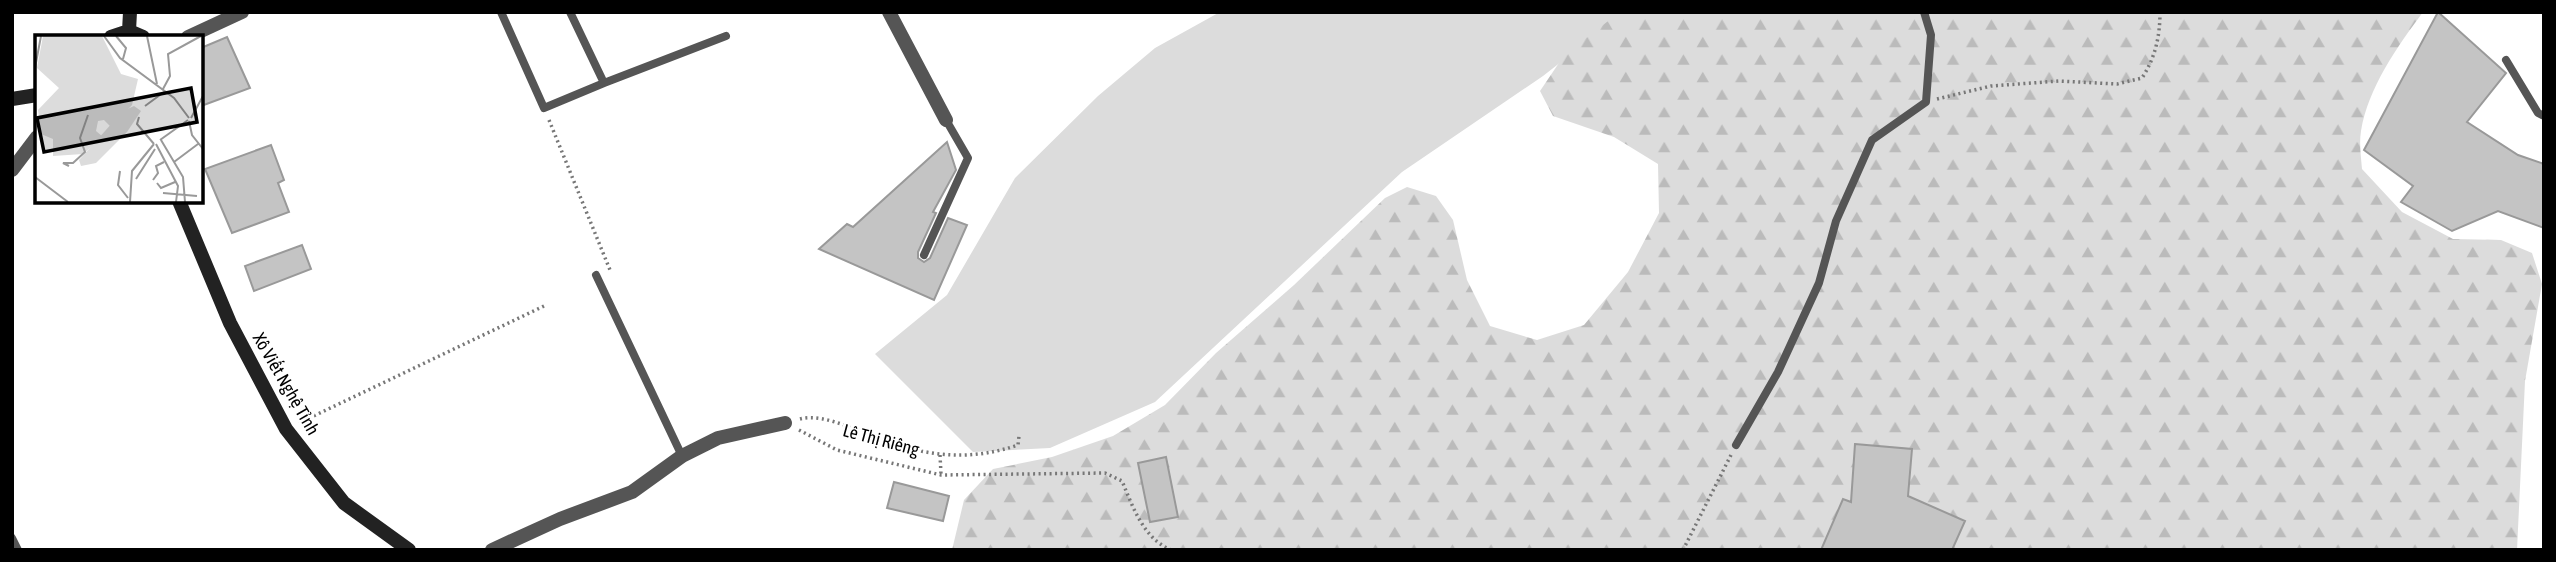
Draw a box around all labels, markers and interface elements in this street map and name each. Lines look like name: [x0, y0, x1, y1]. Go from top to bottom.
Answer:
inset map: [35, 35, 203, 203]
street label: Xô Viết Nghệ Tỉnh: [249, 328, 325, 439]
street label: Lê Thị Riêng: [841, 419, 922, 460]

